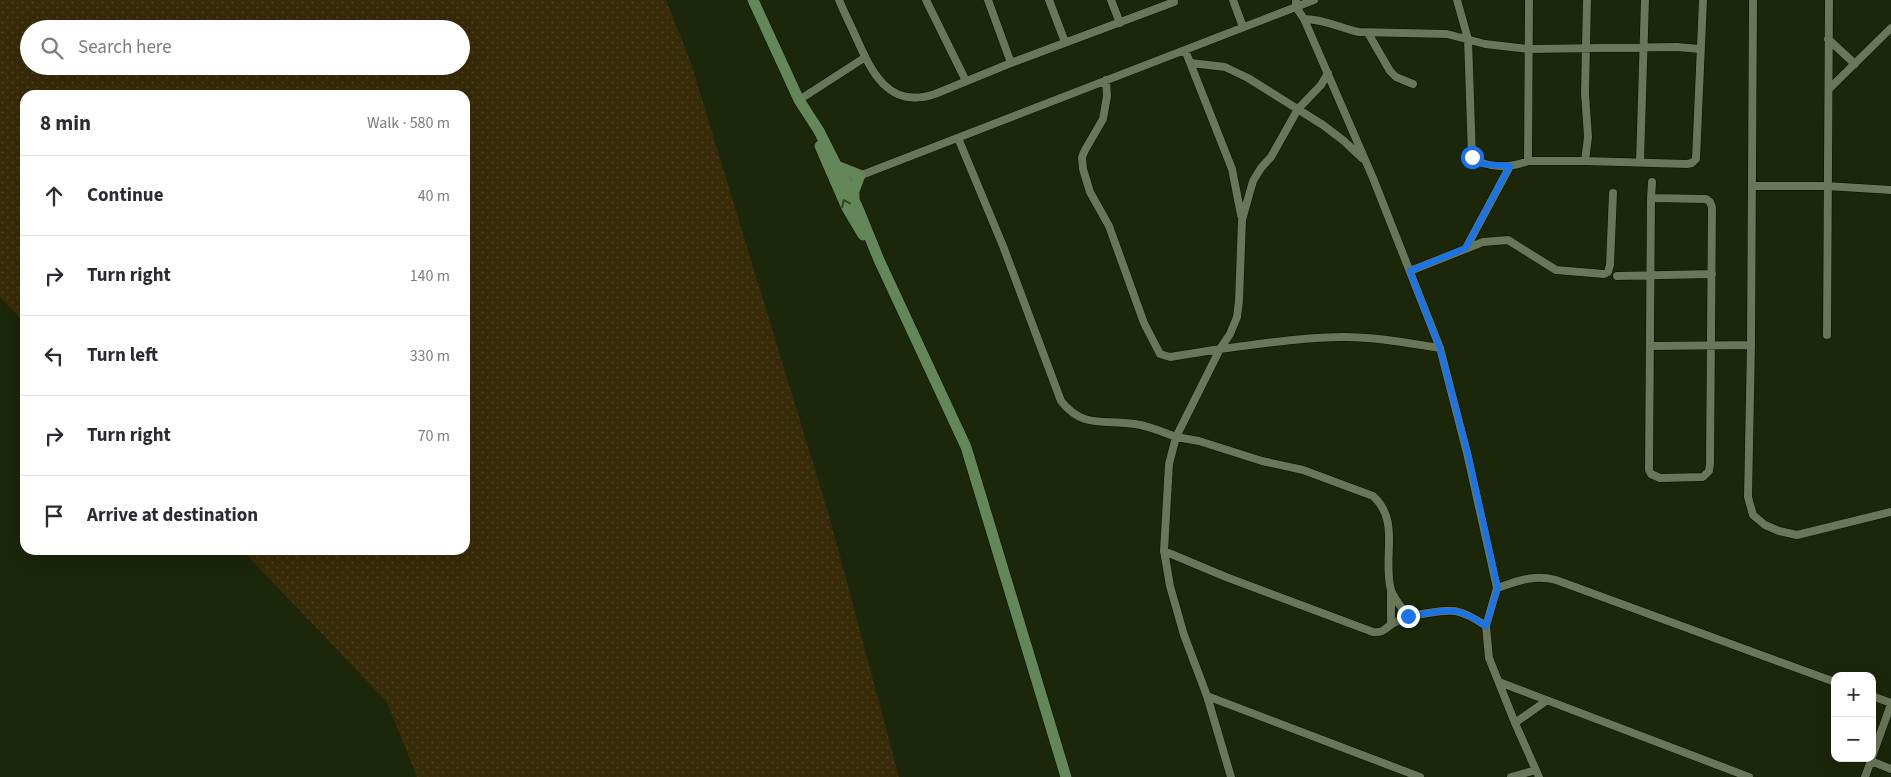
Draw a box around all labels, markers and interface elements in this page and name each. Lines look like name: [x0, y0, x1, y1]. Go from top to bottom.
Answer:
search box: [20, 20, 470, 75]
icon: search: [38, 34, 66, 62]
text: Search here: [78, 34, 172, 61]
text: 8 min: [40, 108, 91, 138]
text: Walk · 580 m: [367, 112, 450, 134]
route start: [1461, 146, 1484, 169]
icon: ahead: [40, 182, 68, 210]
text: Continue: [87, 182, 164, 209]
text: 40 m: [418, 185, 450, 207]
one-way arrow: [840, 199, 851, 208]
icon: right: [40, 262, 68, 290]
text: Turn right: [87, 262, 171, 289]
text: 140 m: [410, 265, 450, 287]
icon: left: [40, 342, 68, 370]
text: Turn left: [87, 342, 158, 369]
text: 330 m: [410, 345, 450, 367]
icon: right: [40, 422, 68, 450]
text: Turn right: [87, 422, 171, 449]
text: 70 m: [418, 425, 450, 447]
icon: arrive: [40, 502, 68, 530]
text: Arrive at destination: [87, 502, 258, 529]
route end: [1397, 605, 1420, 628]
map controls: [1831, 672, 1876, 762]
button: +: [1831, 672, 1876, 717]
button: −: [1831, 717, 1876, 762]

